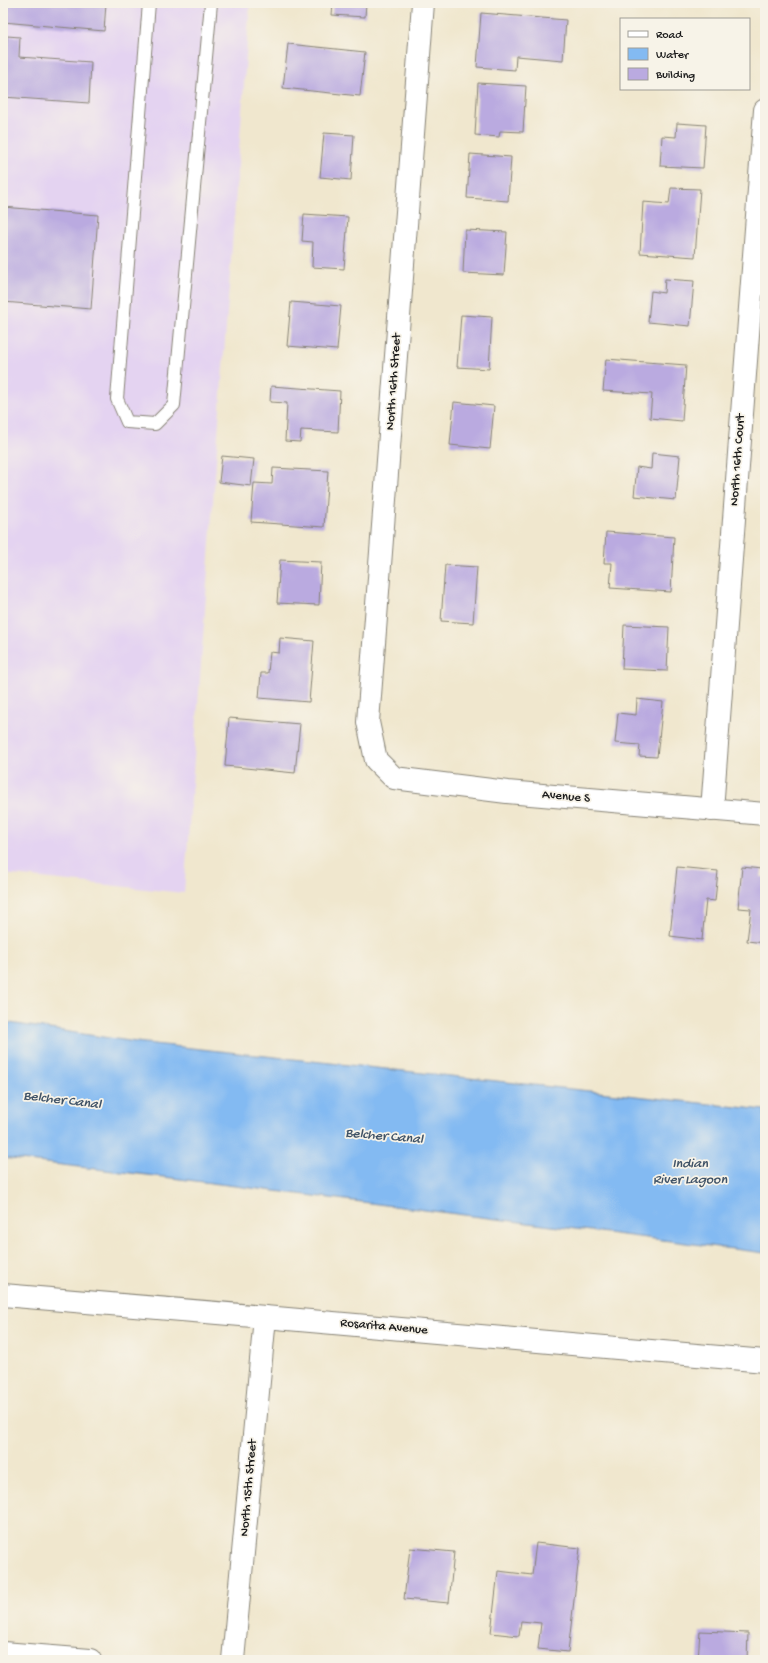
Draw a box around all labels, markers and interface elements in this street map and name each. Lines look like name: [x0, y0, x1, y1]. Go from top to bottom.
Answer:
legend: [620, 18, 750, 90]
text: Road: [656, 29, 683, 43]
text: Water: [656, 49, 690, 63]
text: Building: [655, 69, 695, 83]
street label: North 16th Street: [383, 331, 405, 431]
street label: North 16th Court: [727, 412, 749, 507]
street label: Avenue S: [541, 787, 592, 807]
water label: Belcher Canal: [22, 1088, 103, 1114]
water label: Belcher Canal: [344, 1125, 425, 1149]
water label: Indian River Lagoon: [653, 1156, 727, 1189]
street label: Rosarita Avenue: [340, 1316, 429, 1338]
street label: North 15th Street: [237, 1437, 261, 1537]

